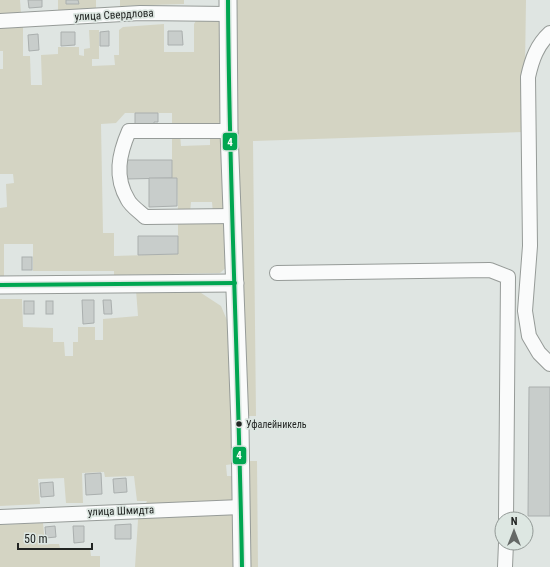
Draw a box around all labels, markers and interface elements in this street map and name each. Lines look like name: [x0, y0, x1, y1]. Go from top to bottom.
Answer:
street label: улица Свердлова: [74, 6, 154, 24]
line badge: 4: [222, 132, 238, 151]
text: 4: [227, 136, 233, 149]
marker: Уфалейникель: [234, 419, 244, 429]
place label: Уфалейникель: [246, 419, 307, 430]
line badge: 4: [232, 446, 247, 465]
text: 4: [236, 449, 242, 462]
street label: улица Шмидта: [88, 503, 154, 519]
north arrow: [494, 511, 534, 551]
text: N: [511, 515, 518, 528]
scale bar: [18, 525, 92, 551]
text: 50 m: [24, 532, 48, 546]

